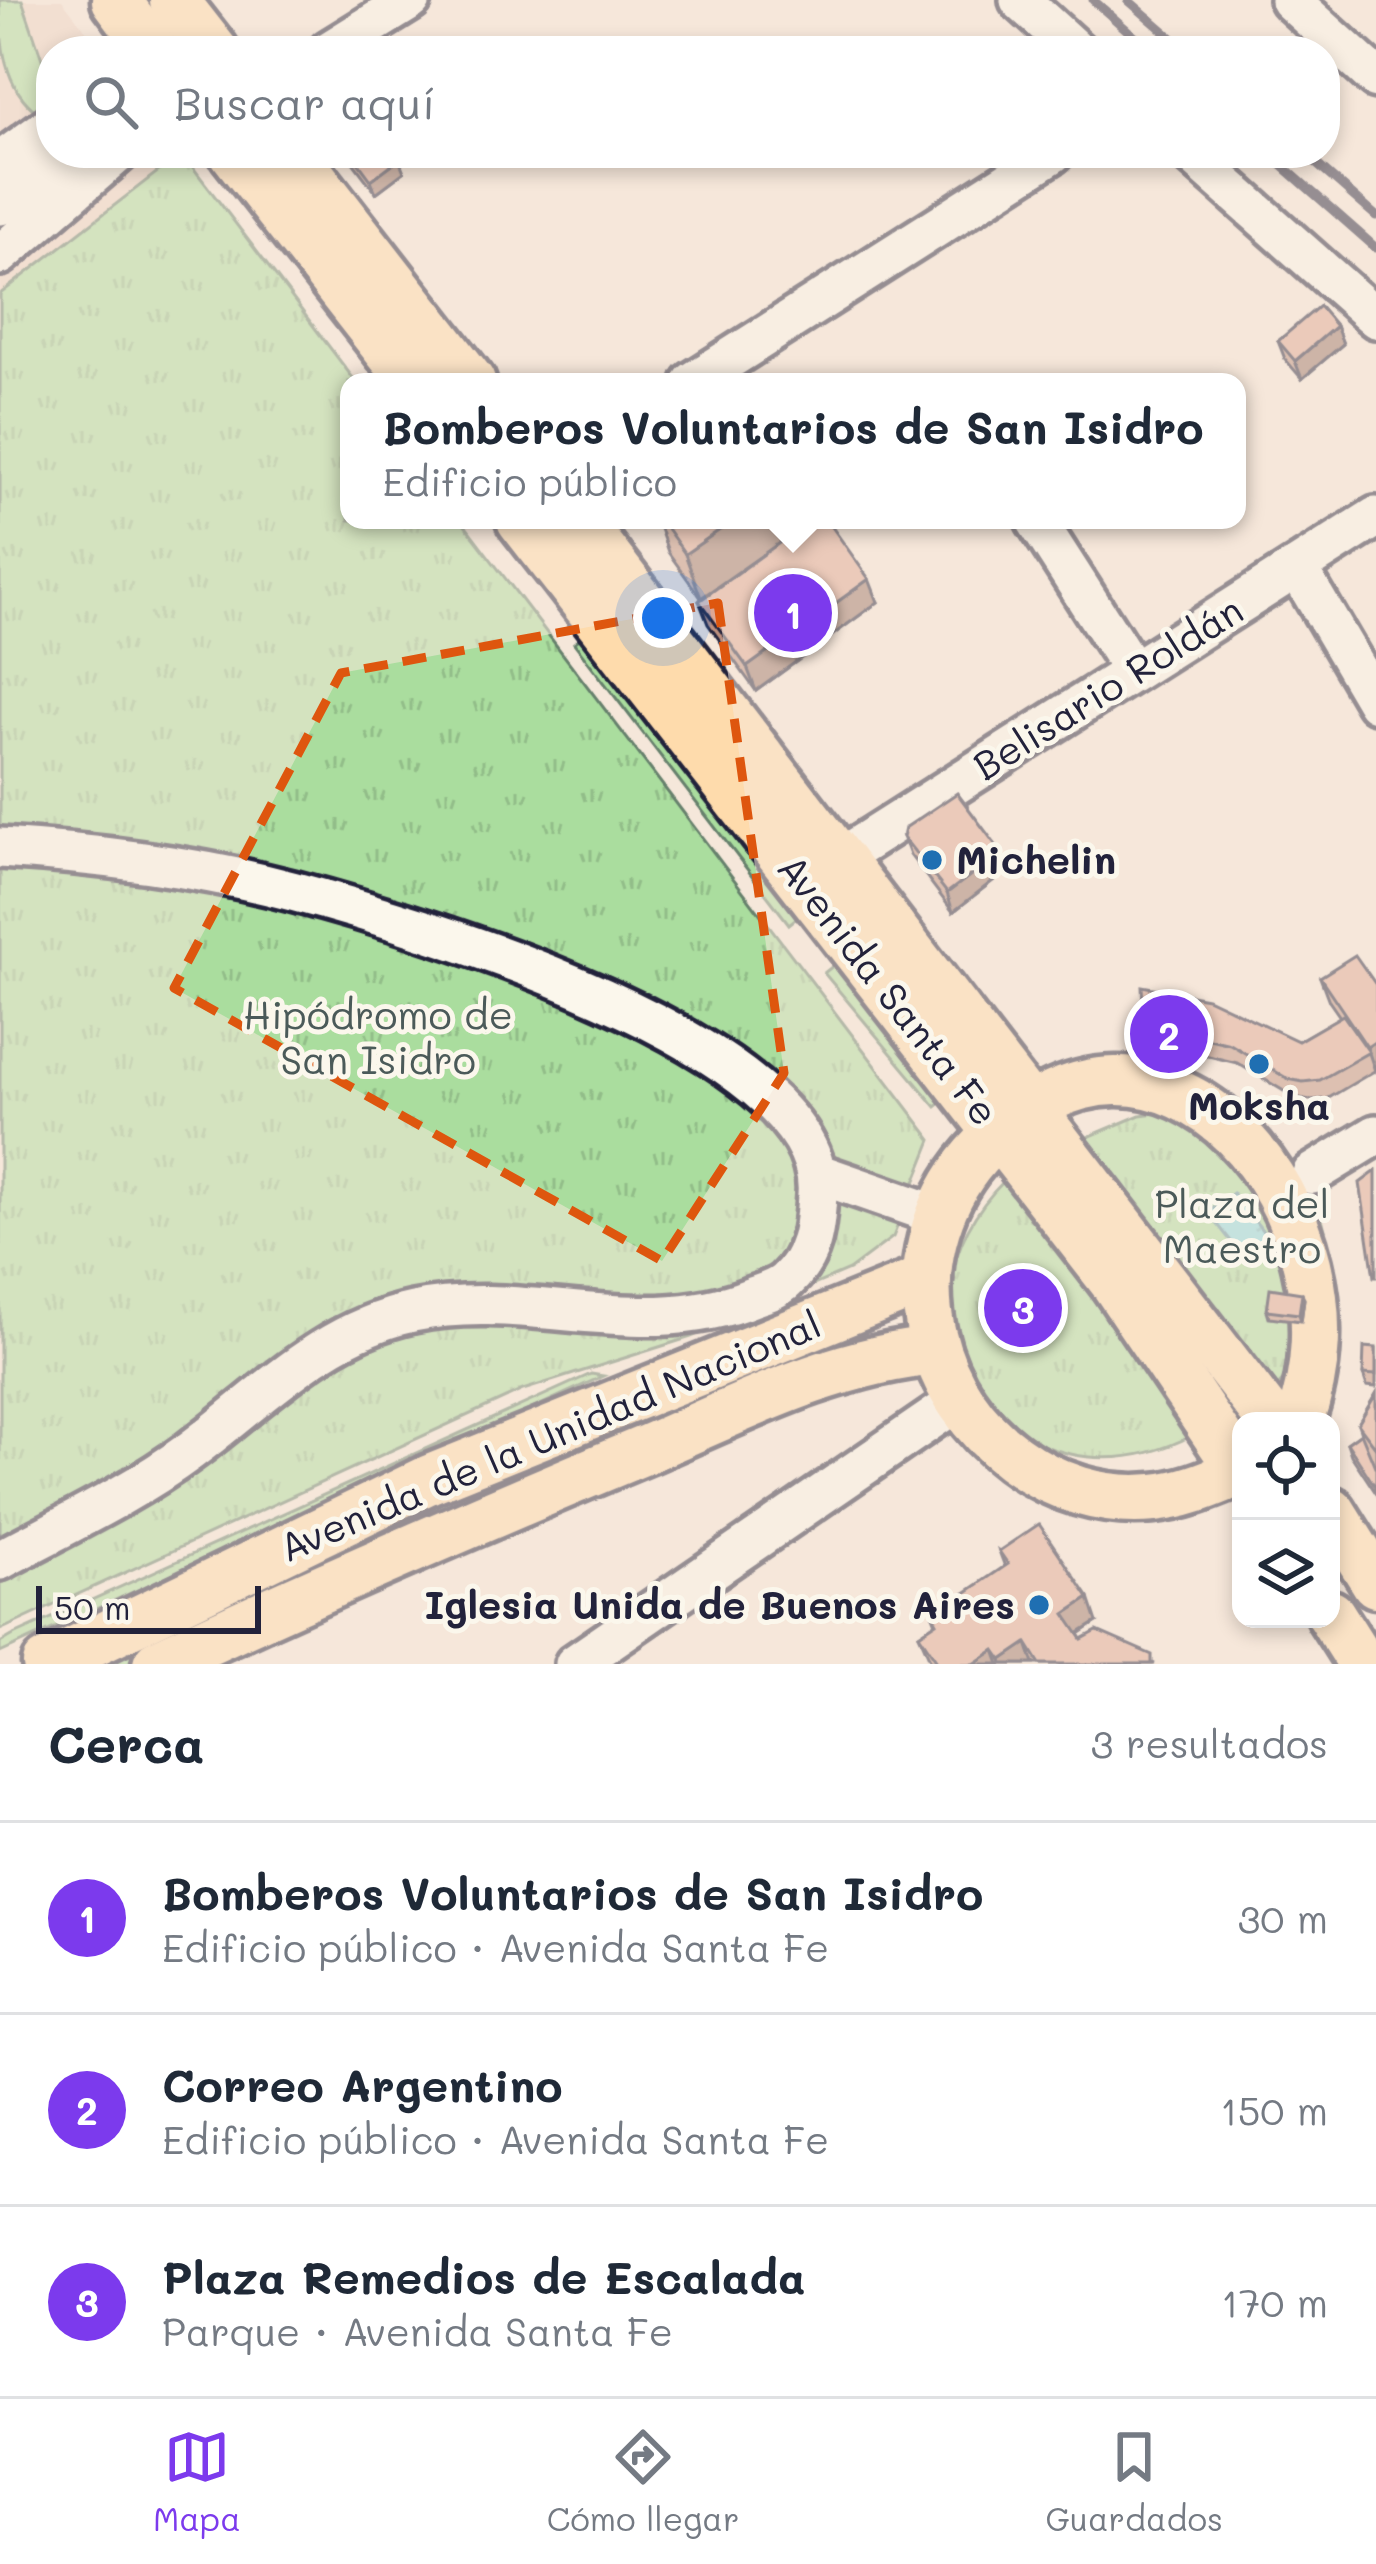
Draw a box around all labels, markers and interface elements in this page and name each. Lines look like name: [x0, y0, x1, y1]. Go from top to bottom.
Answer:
search box: [36, 36, 1340, 168]
icon: search: [78, 69, 144, 135]
text: Buscar aquí: [174, 73, 436, 131]
popup: [340, 373, 1246, 529]
text: Bomberos Voluntarios de San Isidro: [382, 397, 1204, 455]
text: Edificio público: [382, 455, 677, 506]
pin: 1: [754, 568, 832, 658]
street label: Belisario Roldán: [963, 583, 1252, 790]
your location: [633, 588, 693, 648]
place label: Michelin: [956, 833, 1116, 884]
street label: Avenida Santa Fe: [767, 843, 1011, 1135]
marker: Michelin: [919, 847, 945, 873]
park label: Hipódromo de San Isidro: [243, 988, 513, 1084]
pin: 2: [1130, 989, 1208, 1079]
marker: Moksha: [1246, 1051, 1272, 1077]
place label: Moksha: [1188, 1079, 1330, 1130]
park label: Plaza del Maestro: [1154, 1177, 1330, 1273]
pin: 3: [984, 1263, 1062, 1353]
street label: Avenida de la Unidad Nacional: [271, 1297, 828, 1572]
map controls: [1232, 1412, 1340, 1628]
button: locate: [1232, 1412, 1340, 1520]
button: layers: [1232, 1520, 1340, 1628]
place label: Iglesia Unida de Buenos Aires: [424, 1578, 1015, 1629]
scale bar: [36, 1580, 261, 1633]
text: 50 m: [54, 1585, 130, 1628]
marker: Iglesia Unida de Buenos Aires: [1026, 1592, 1052, 1618]
text: Cerca: [48, 1709, 205, 1776]
text: 3 resultados: [1091, 1717, 1328, 1768]
text: Bomberos Voluntarios de San Isidro: [162, 1863, 983, 1921]
text: 1: [78, 1892, 96, 1943]
text: 30 m: [1238, 1892, 1328, 1943]
text: Edificio público · Avenida Santa Fe: [162, 1921, 829, 1972]
text: Correo Argentino: [162, 2055, 563, 2113]
text: 2: [76, 2084, 98, 2135]
text: 150 m: [1220, 2084, 1328, 2135]
text: Edificio público · Avenida Santa Fe: [162, 2113, 829, 2164]
text: Plaza Remedios de Escalada: [162, 2247, 806, 2305]
text: 3: [75, 2276, 99, 2327]
text: 170 m: [1221, 2276, 1328, 2327]
text: Parque · Avenida Santa Fe: [162, 2305, 673, 2356]
tab: Mapa: [153, 2424, 241, 2539]
tab: Cómo llegar: [547, 2424, 739, 2539]
tab: Guardados: [1045, 2424, 1223, 2539]

